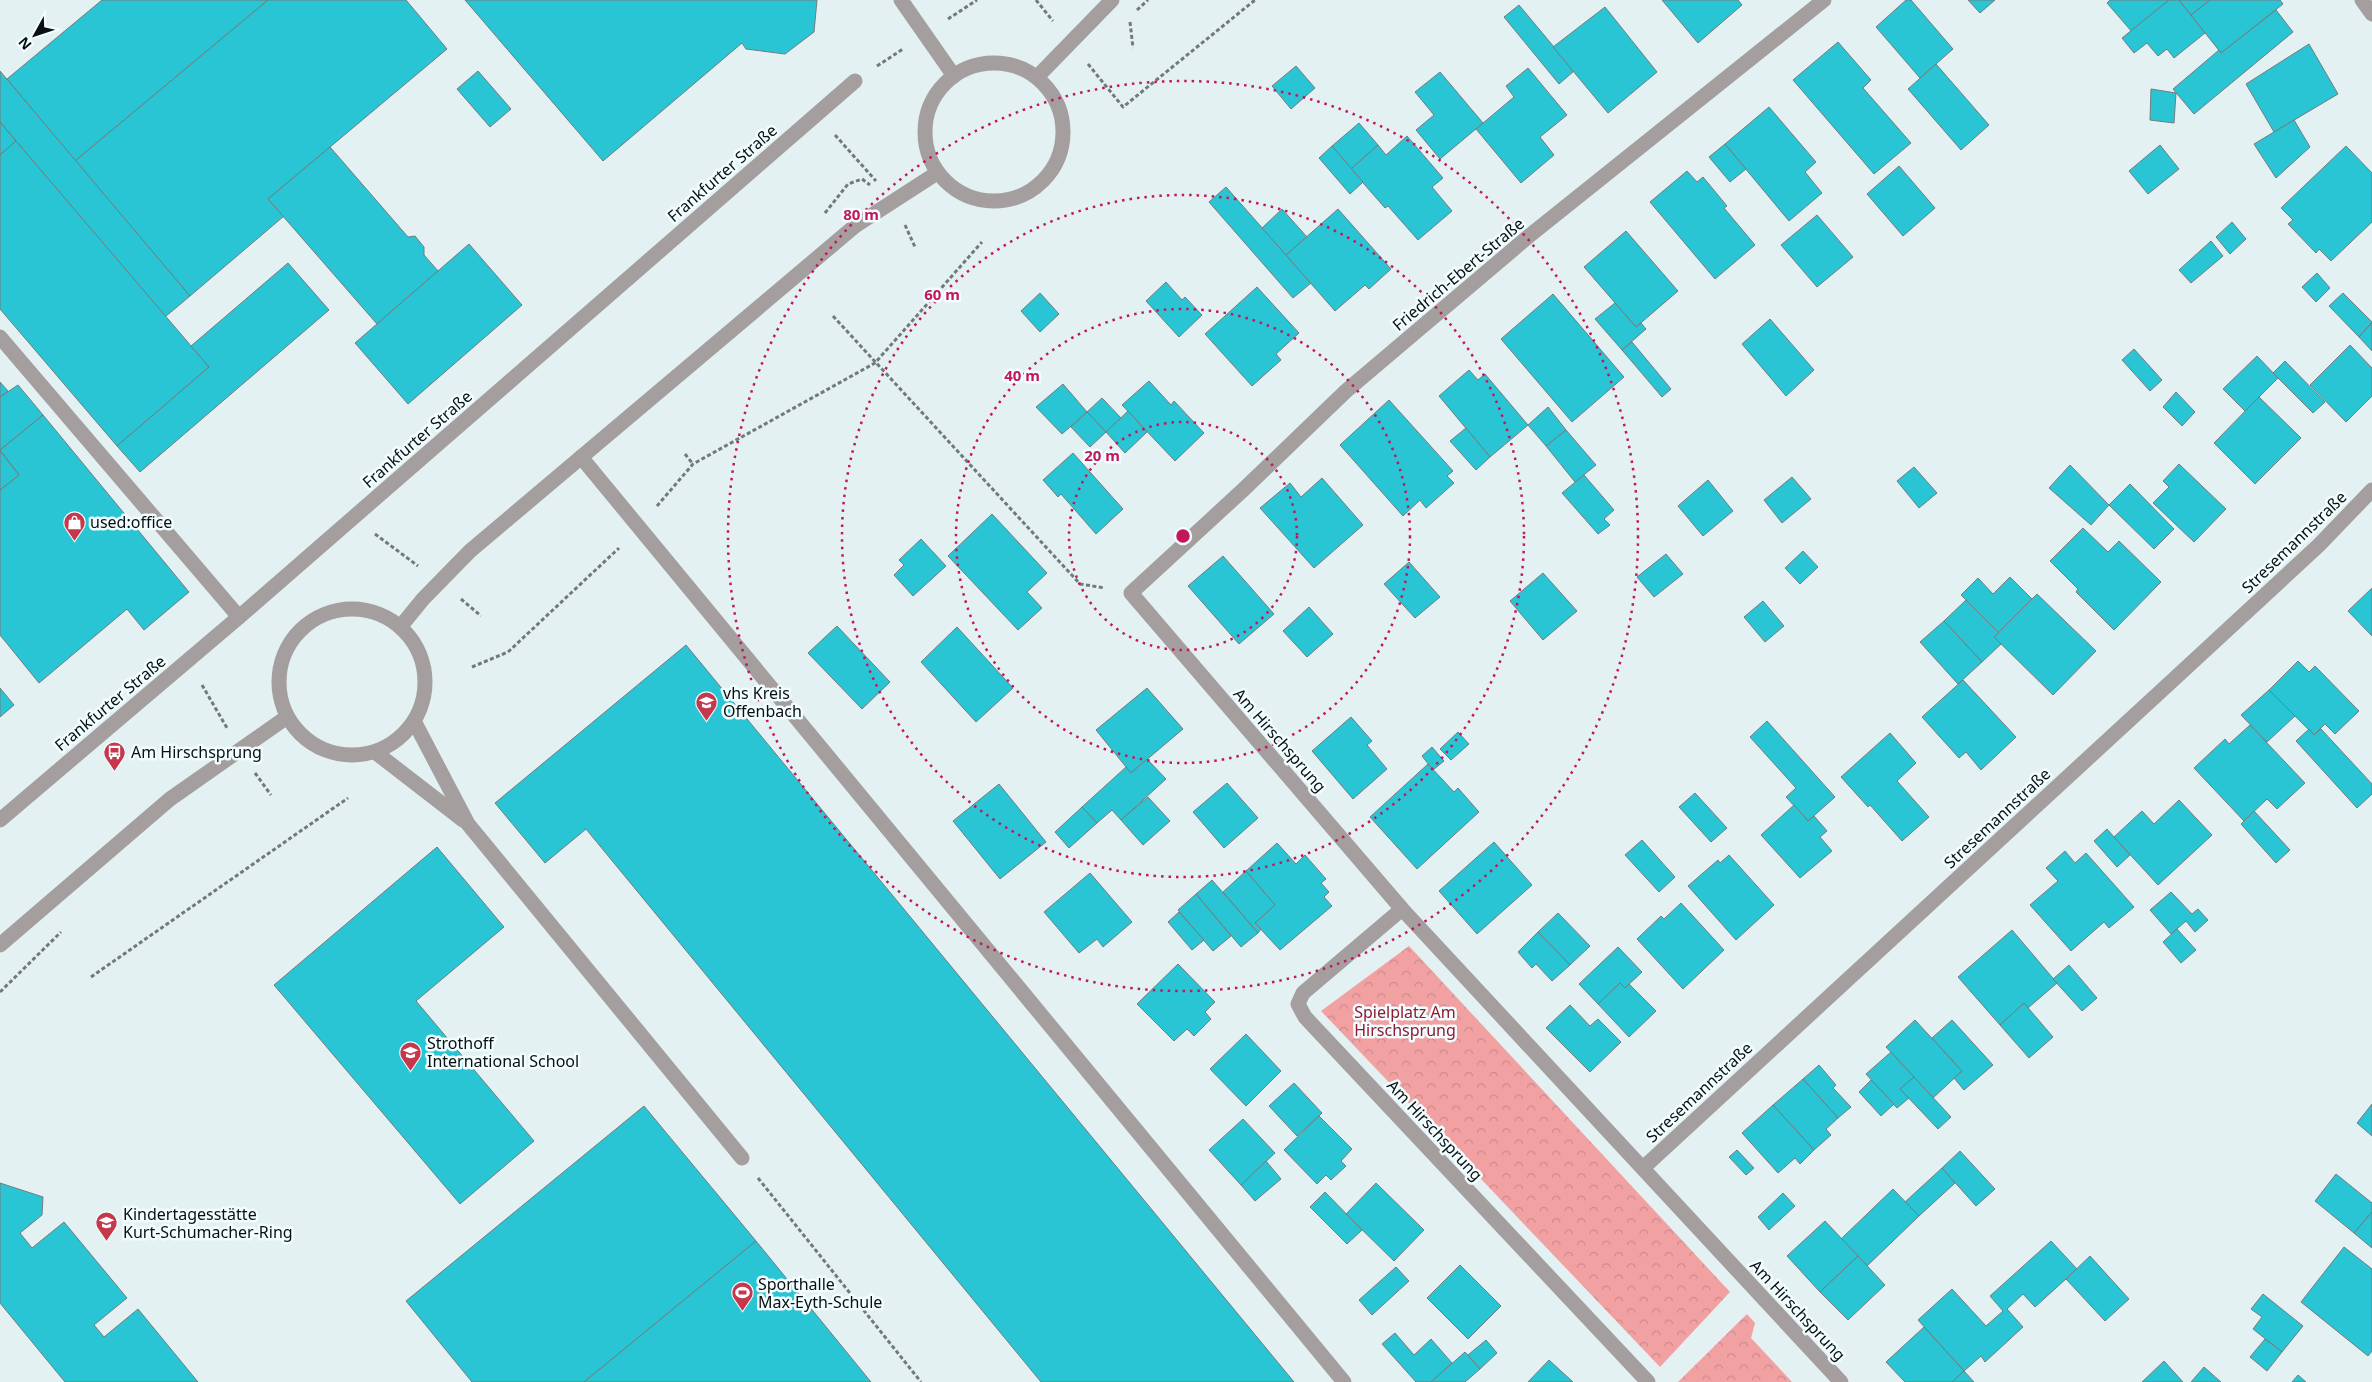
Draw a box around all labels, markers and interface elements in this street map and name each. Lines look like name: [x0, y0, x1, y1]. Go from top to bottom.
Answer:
north arrow: [10, 10, 60, 60]
text: N: [14, 33, 36, 54]
street label: Frankfurter Straße: [663, 119, 781, 227]
text: 80 m: [843, 204, 879, 224]
street label: Friedrich-Ebert-Straße: [1387, 212, 1529, 336]
text: 60 m: [924, 284, 960, 304]
text: 40 m: [1004, 365, 1040, 385]
street label: Frankfurter Straße: [358, 385, 476, 493]
text: 20 m: [1084, 445, 1120, 465]
street label: Stresemannstraße: [2237, 486, 2351, 598]
shop icon: used:office: [62, 510, 86, 541]
place label: used:office: [90, 511, 172, 533]
centre of rings: [1174, 527, 1192, 545]
street label: Frankfurter Straße: [50, 650, 170, 756]
place label: vhs Kreis Offenbach: [723, 682, 802, 722]
street label: Am Hirschsprung: [1229, 683, 1331, 797]
school or university icon: vhs Kreis Offenbach: [695, 690, 719, 721]
bus stop icon: Am Hirschsprung: [103, 740, 127, 771]
place label: Am Hirschsprung: [131, 741, 262, 763]
street label: Stresemannstraße: [1939, 763, 2055, 873]
park label: Spielplatz Am Hirschsprung: [1354, 1001, 1456, 1041]
place label: Strothoff International School: [427, 1032, 579, 1072]
street label: Stresemannstraße: [1641, 1037, 1757, 1147]
school or university icon: Strothoff International School: [399, 1040, 423, 1071]
street label: Am Hirschsprung: [1382, 1075, 1488, 1185]
place label: Kindertagesstätte Kurt-Schumacher-Ring: [123, 1203, 293, 1243]
school or university icon: Kindertagesstätte Kurt-Schumacher-Ring: [95, 1211, 119, 1242]
street label: Am Hirschsprung: [1745, 1255, 1851, 1365]
place label: Sporthalle Max-Eyth-Schule: [758, 1273, 882, 1313]
sports icon: Sporthalle Max-Eyth-Schule: [730, 1281, 754, 1312]

